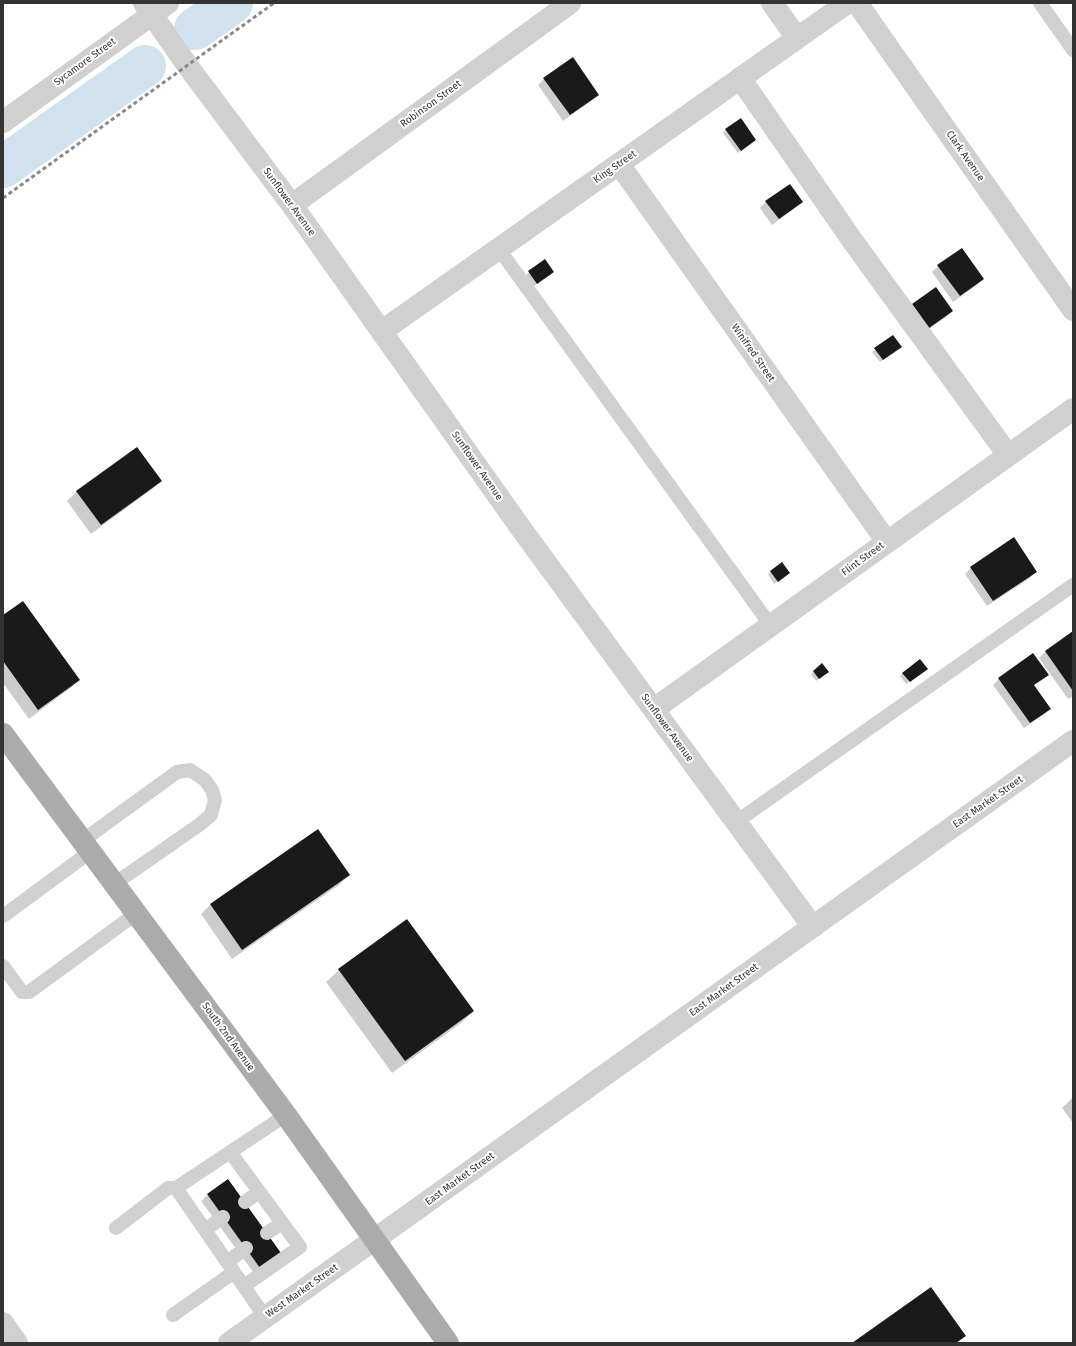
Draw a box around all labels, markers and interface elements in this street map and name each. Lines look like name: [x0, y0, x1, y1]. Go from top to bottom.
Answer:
street label: Sycamore Street: [52, 36, 118, 88]
street label: Robinson Street: [398, 78, 464, 130]
street label: Clark Avenue: [943, 129, 987, 183]
street label: King Street: [591, 148, 639, 186]
street label: Sunflower Avenue: [260, 166, 318, 238]
street label: Winifred Street: [729, 322, 777, 384]
street label: Sunflower Avenue: [449, 429, 505, 503]
street label: Flint Street: [839, 540, 887, 578]
street label: Sunflower Avenue: [638, 692, 696, 764]
street label: East Market Street: [951, 773, 1025, 831]
street label: East Market Street: [687, 961, 761, 1019]
street label: South 2nd Avenue: [199, 1000, 257, 1074]
street label: East Market Street: [423, 1150, 497, 1208]
street label: West Market Street: [264, 1262, 340, 1320]

